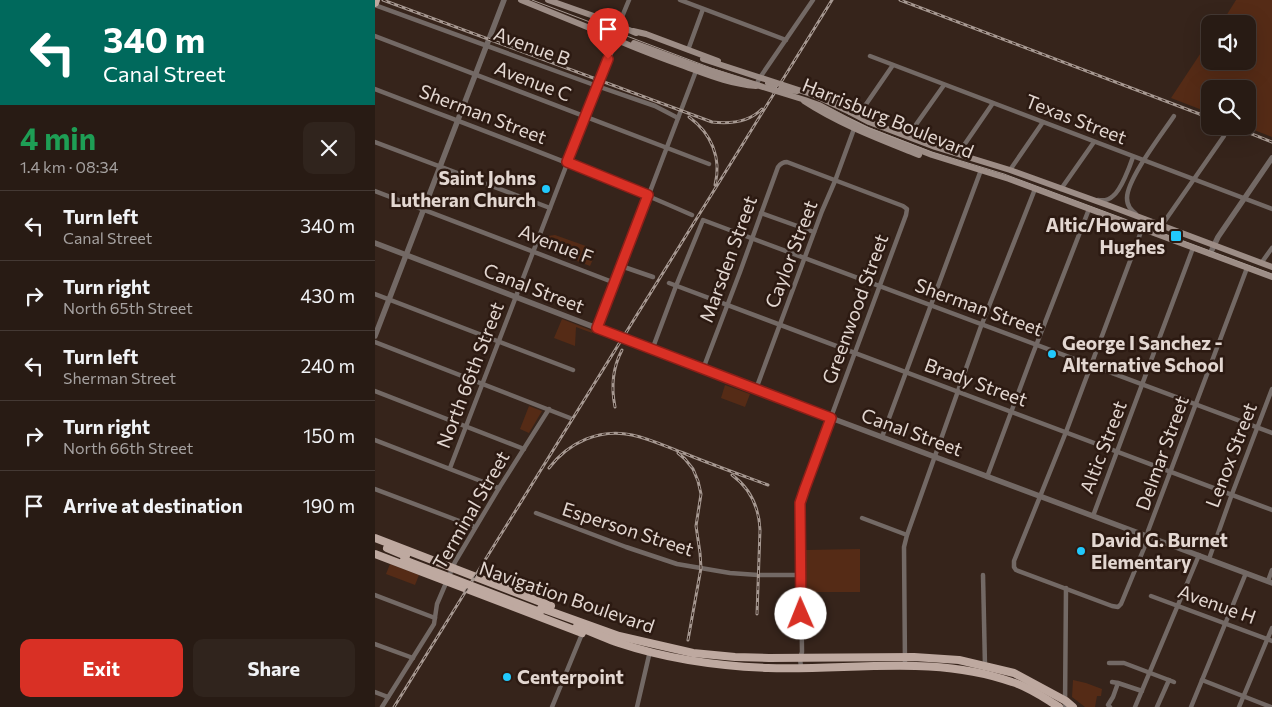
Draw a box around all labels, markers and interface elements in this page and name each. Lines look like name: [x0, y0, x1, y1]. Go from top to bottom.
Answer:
pin: [587, 8, 629, 59]
icon: arrive: [594, 15, 622, 43]
map controls: [1201, 15, 1256, 135]
button: sound: [1201, 15, 1256, 70]
text: 340 m: [103, 17, 205, 60]
icon: left: [20, 20, 85, 85]
street label: Avenue B: [491, 21, 573, 70]
street label: Avenue C: [492, 55, 575, 106]
text: Canal Street: [103, 60, 226, 87]
street label: Harrisburg Boulevard: [799, 73, 977, 162]
street label: Sherman Street: [416, 79, 550, 148]
button: search: [1201, 80, 1256, 135]
street label: Texas Street: [1022, 89, 1130, 148]
text: 4 min: [20, 119, 96, 156]
button: close: [303, 122, 355, 174]
text: 1.4 km · 08:34: [20, 157, 118, 176]
place label: Saint Johns Lutheran Church: [390, 166, 536, 211]
marker: Saint Johns Lutheran Church: [540, 183, 552, 195]
street label: Marsden Street: [694, 192, 761, 325]
street label: Caylor Street: [759, 196, 822, 311]
text: Turn left: [63, 205, 138, 228]
icon: left: [20, 212, 48, 240]
place label: Altic/Howard Hughes: [1046, 213, 1165, 258]
text: 340 m: [300, 214, 355, 237]
street label: Avenue F: [516, 219, 597, 268]
text: Canal Street: [63, 228, 152, 247]
marker: Altic/Howard Hughes: [1169, 229, 1183, 243]
street label: Greenwood Street: [817, 231, 892, 387]
street label: Canal Street: [481, 258, 588, 317]
street label: Sherman Street: [912, 273, 1046, 340]
text: Turn right: [63, 275, 150, 298]
icon: right: [20, 282, 48, 310]
text: 430 m: [300, 284, 355, 307]
text: North 65th Street: [63, 298, 193, 317]
street label: North 66th Street: [431, 298, 508, 451]
place label: George I Sanchez - Alternative School: [1062, 331, 1224, 376]
text: Turn left: [63, 345, 138, 368]
marker: George I Sanchez - Alternative School: [1046, 348, 1058, 360]
icon: left: [20, 352, 48, 380]
street label: Brady Street: [922, 352, 1031, 411]
text: 240 m: [301, 354, 355, 377]
text: Sherman Street: [63, 368, 176, 387]
street label: Delmar Street: [1130, 392, 1193, 513]
street label: Altic Street: [1074, 397, 1131, 496]
street label: Lenox Street: [1200, 399, 1261, 510]
street label: Canal Street: [858, 403, 966, 461]
text: Turn right: [63, 415, 150, 438]
icon: right: [20, 422, 48, 450]
text: 150 m: [303, 424, 355, 447]
text: North 66th Street: [63, 438, 193, 457]
street label: Terminal Street: [427, 446, 514, 573]
icon: arrive: [20, 492, 48, 520]
text: Arrive at destination: [63, 494, 243, 517]
text: 190 m: [303, 494, 355, 517]
street label: Esperson Street: [560, 496, 697, 561]
place label: David G. Burnet Elementary: [1091, 528, 1228, 573]
marker: David G. Burnet Elementary: [1075, 545, 1087, 557]
street label: Navigation Boulevard: [476, 556, 658, 637]
street label: Avenue H: [1175, 579, 1259, 628]
position arrow: [774, 587, 826, 639]
button: Exit: [20, 639, 183, 697]
button: Share: [193, 639, 355, 697]
place label: Centerpoint: [517, 665, 624, 688]
marker: Centerpoint: [501, 671, 513, 683]

